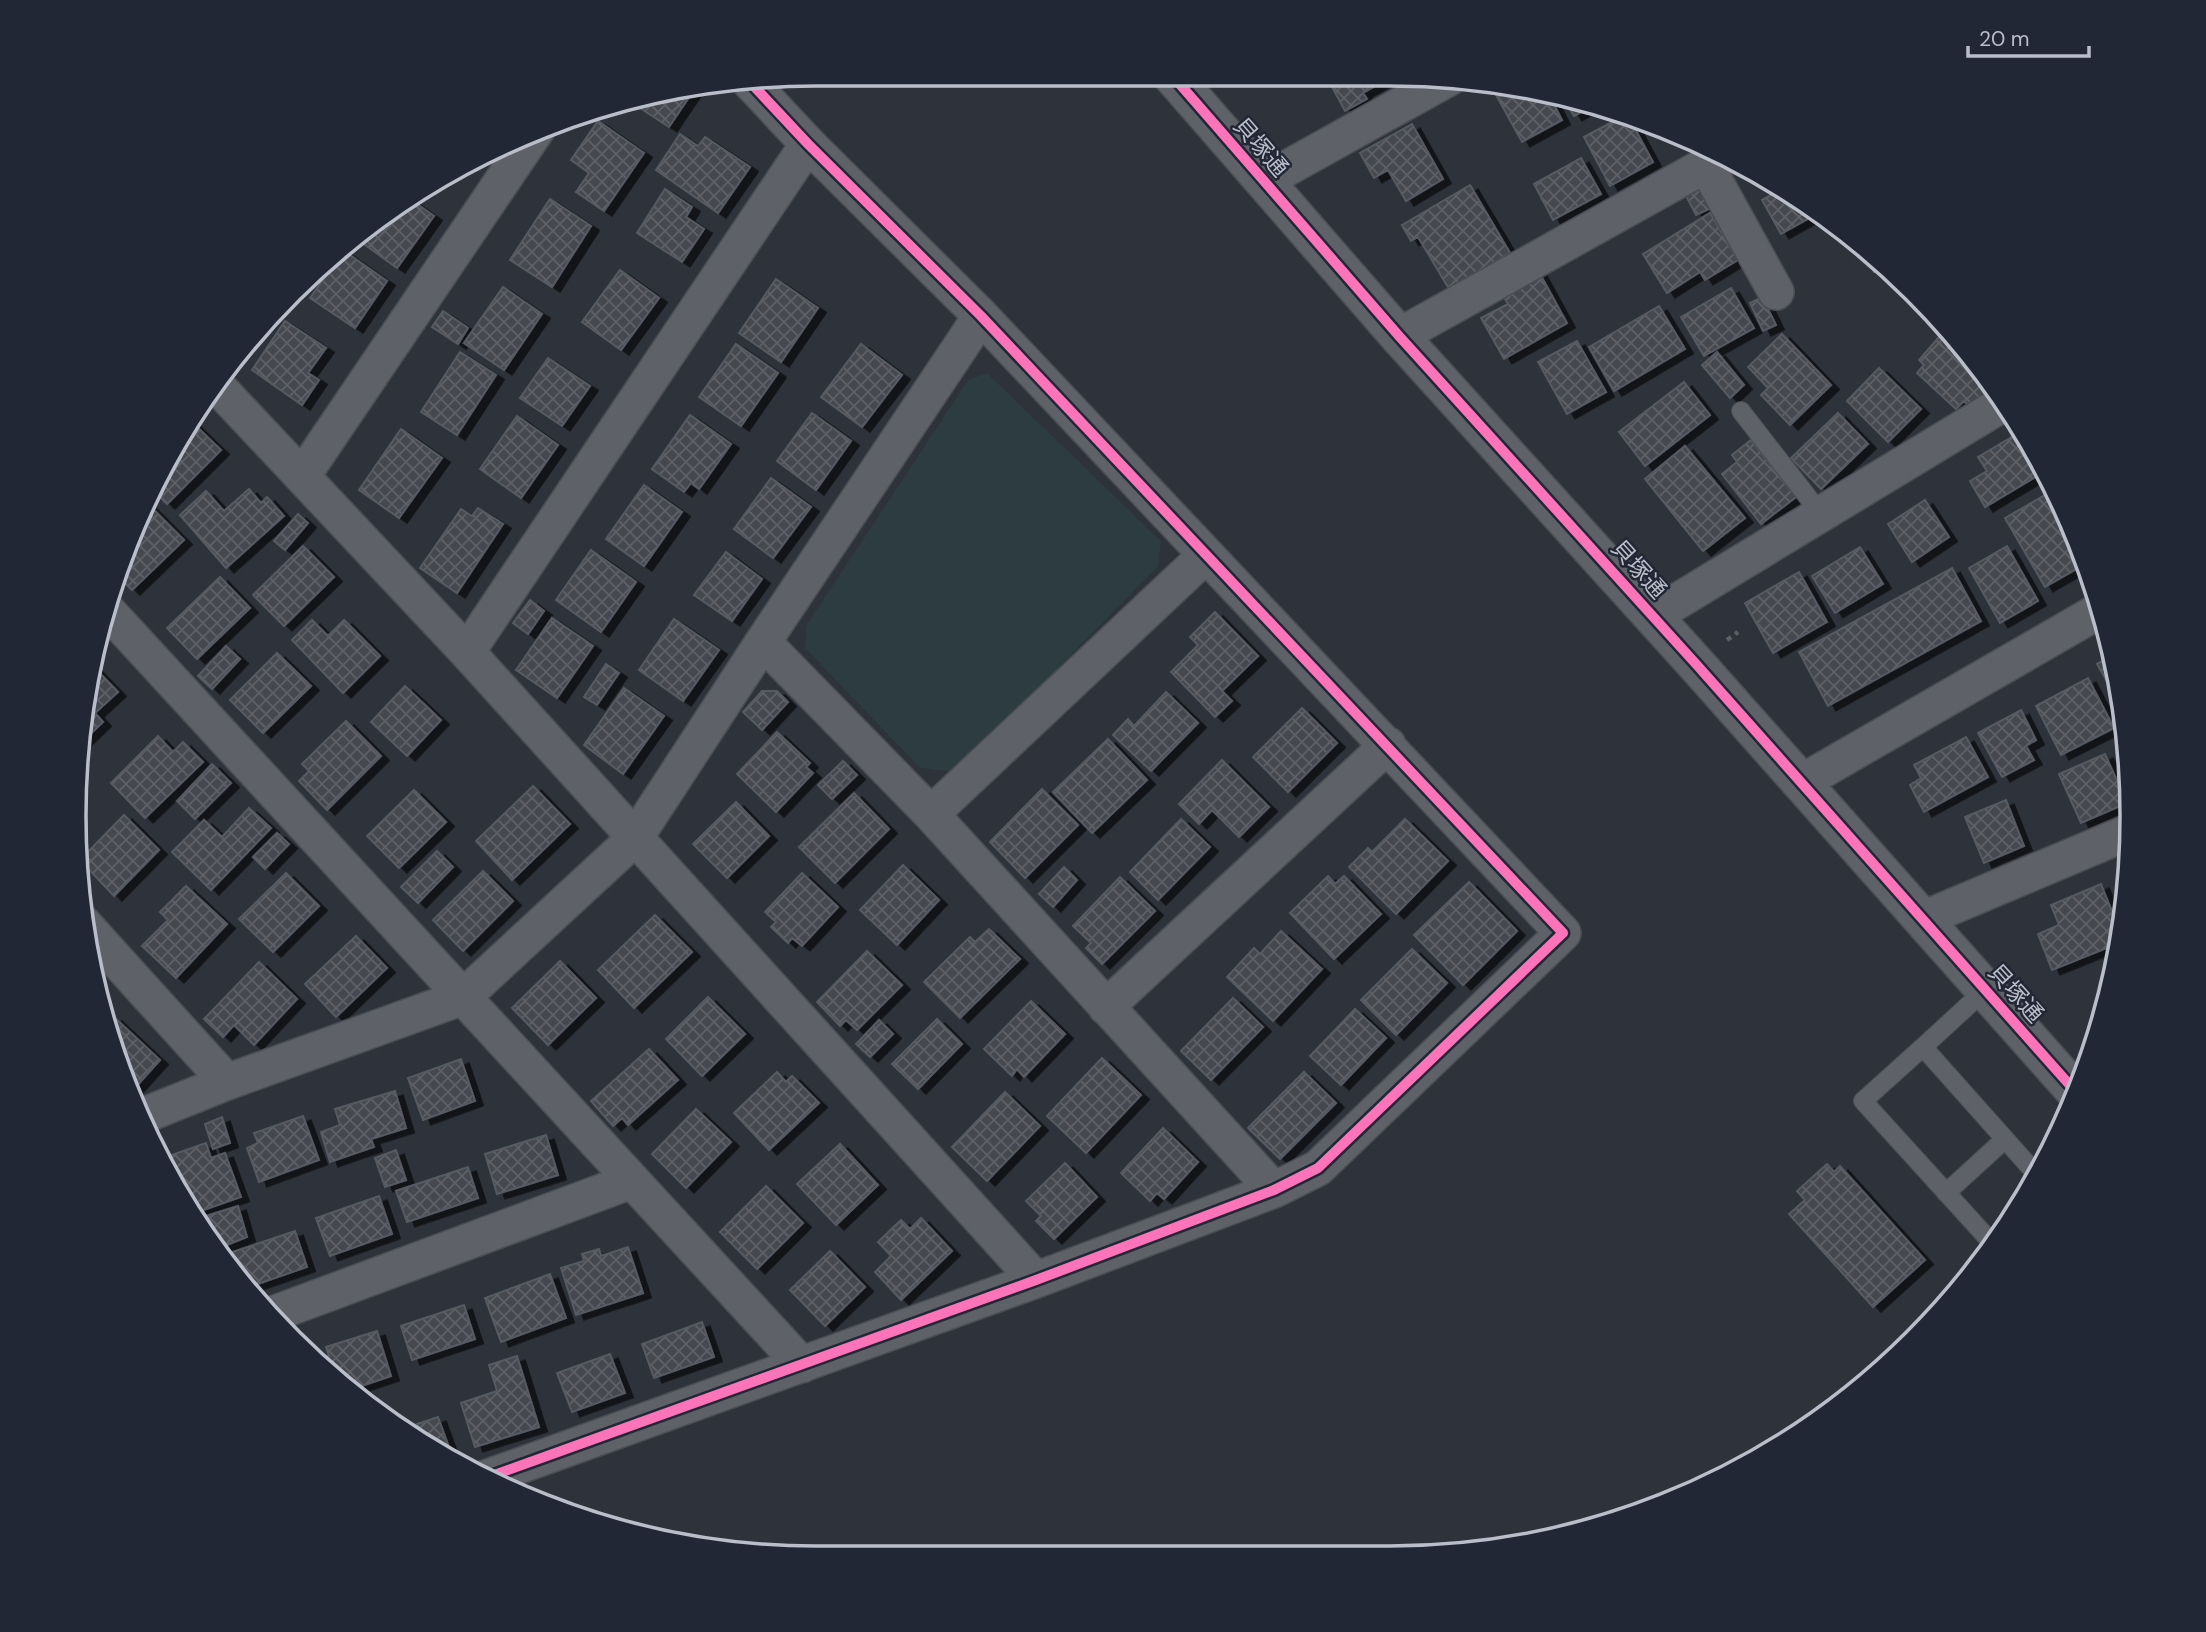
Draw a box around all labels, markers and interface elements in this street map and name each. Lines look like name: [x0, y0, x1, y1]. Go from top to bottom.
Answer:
scale bar: [1968, 14, 2089, 58]
text: 20 m: [1979, 25, 2030, 53]
street label: 貝塚通: [1227, 111, 1295, 183]
street label: 貝塚通: [1605, 533, 1673, 605]
street label: 貝塚通: [1982, 957, 2050, 1029]

